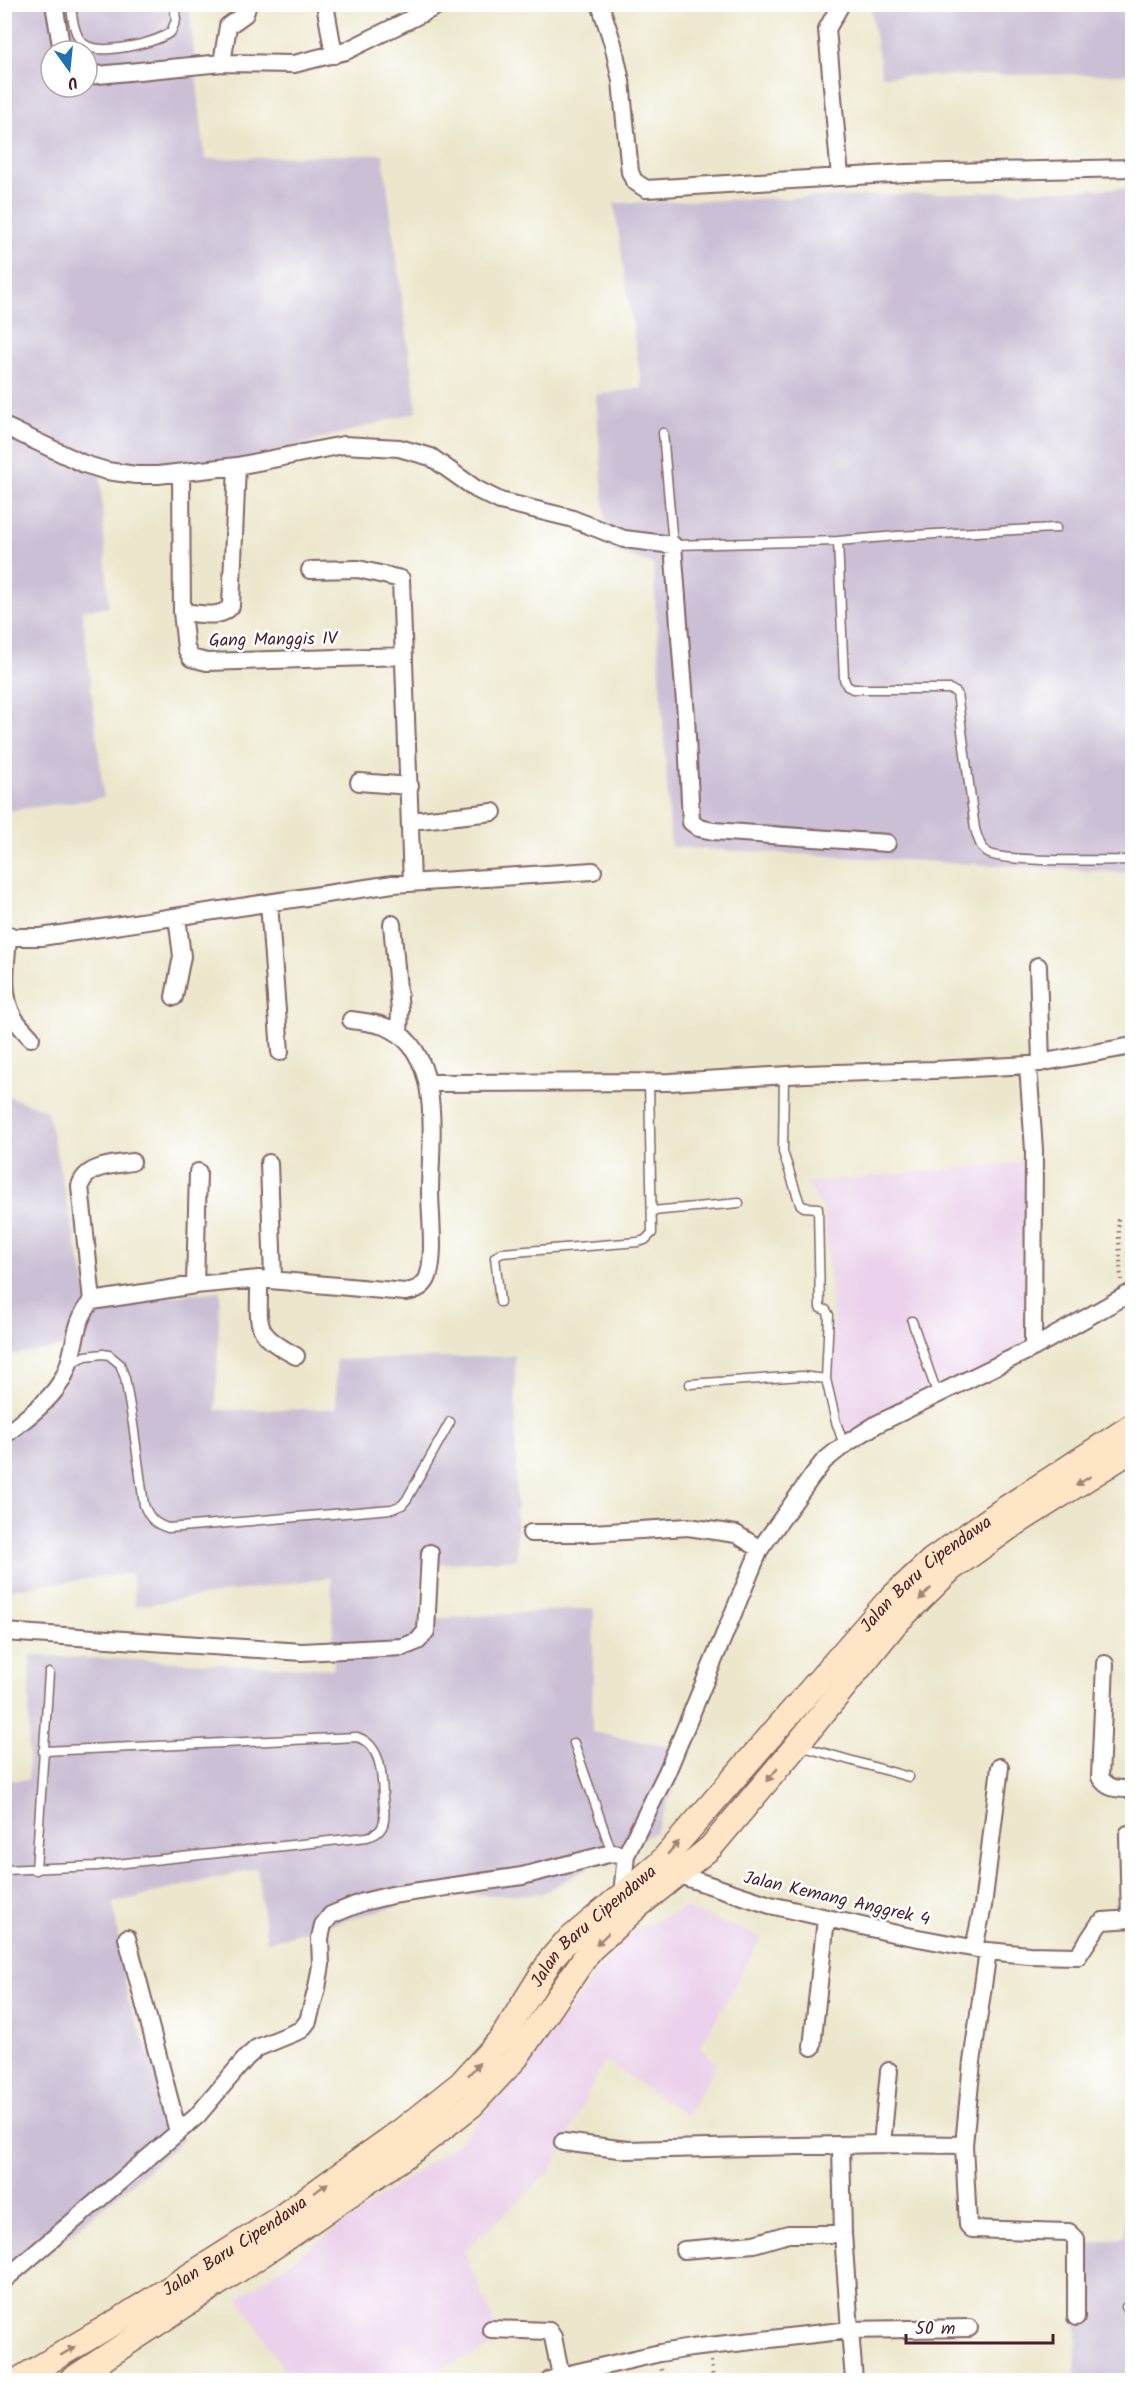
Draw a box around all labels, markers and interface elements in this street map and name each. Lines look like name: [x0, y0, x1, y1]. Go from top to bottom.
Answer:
north arrow: [39, 39, 99, 99]
text: U: [64, 69, 80, 95]
street label: Gang Manggis IV: [209, 625, 339, 656]
one-way arrow: [1075, 1475, 1091, 1486]
street label: Jalan Baru Cipendawa: [854, 1509, 999, 1640]
one-way arrow: [919, 1587, 933, 1601]
one-way arrow: [766, 1767, 779, 1782]
one-way arrow: [666, 1841, 679, 1856]
street label: Jalan Baru Cipendawa: [524, 1858, 664, 1994]
street label: Jalan Kemang Anggrek 4: [741, 1864, 933, 1935]
one-way arrow: [595, 1932, 610, 1946]
one-way arrow: [467, 2061, 481, 2076]
one-way arrow: [312, 2182, 328, 2194]
street label: Jalan Baru Cipendawa: [157, 2189, 314, 2305]
scale bar: [906, 2307, 1053, 2345]
text: 50 m: [915, 2315, 955, 2344]
one-way arrow: [60, 2345, 76, 2356]

